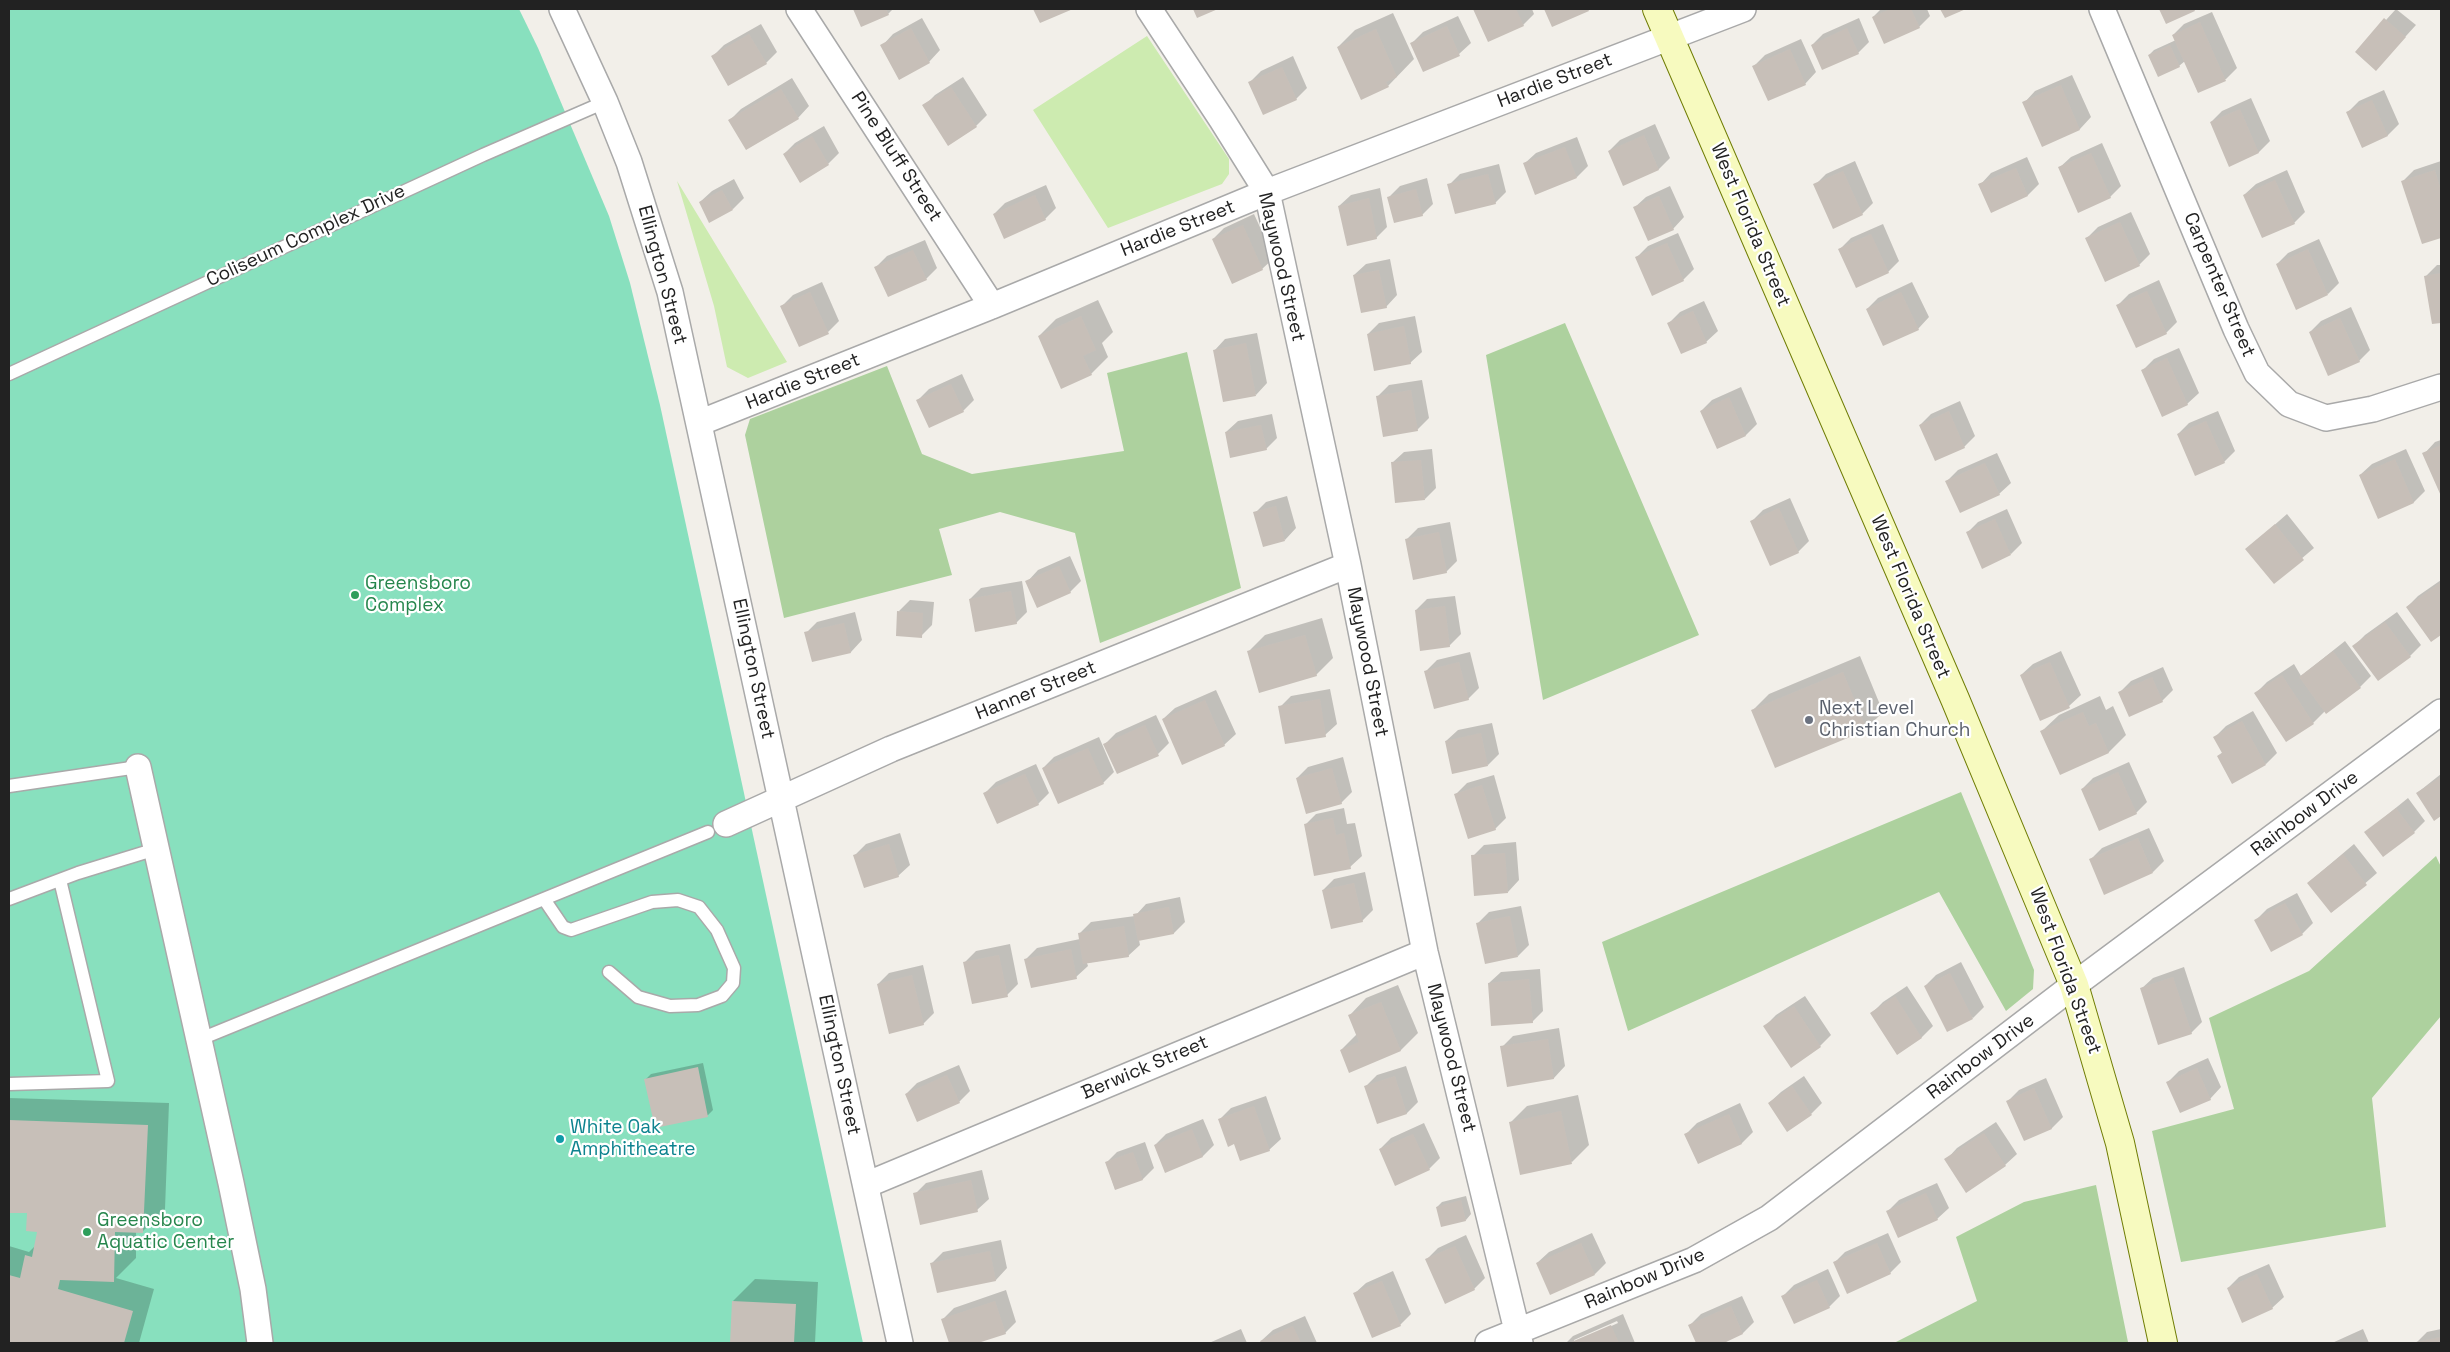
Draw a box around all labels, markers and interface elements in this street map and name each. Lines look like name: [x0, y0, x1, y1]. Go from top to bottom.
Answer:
street label: Hardie Street: [1494, 49, 1616, 113]
street label: Pine Bluff Street: [846, 88, 946, 226]
street label: West Florida Street: [1705, 140, 1795, 310]
street label: Coliseum Complex Drive: [203, 180, 409, 292]
street label: Maywood Street: [1253, 190, 1309, 344]
street label: Hardie Street: [1117, 196, 1239, 262]
street label: Ellington Street: [632, 203, 692, 347]
street label: Carpenter Street: [2178, 209, 2260, 361]
street label: Hardie Street: [742, 349, 864, 415]
street label: West Florida Street: [1865, 512, 1955, 682]
place label: Greensboro Complex: [365, 573, 471, 617]
street label: Maywood Street: [1341, 585, 1393, 739]
marker: Greensboro Complex: [349, 589, 361, 601]
street label: Ellington Street: [727, 597, 779, 741]
street label: Hanner Street: [972, 656, 1100, 726]
place label: Next Level Christian Church: [1819, 698, 1970, 742]
marker: Next Level Christian Church: [1803, 714, 1815, 726]
street label: Rainbow Drive: [2247, 766, 2363, 862]
street label: West Florida Street: [2024, 885, 2106, 1057]
street label: Maywood Street: [1421, 981, 1481, 1135]
street label: Ellington Street: [813, 993, 865, 1137]
street label: Rainbow Drive: [1923, 1009, 2039, 1105]
street label: Berwick Street: [1078, 1031, 1212, 1105]
place label: White Oak Amphitheatre: [570, 1117, 696, 1161]
marker: White Oak Amphitheatre: [554, 1133, 566, 1145]
place label: Greensboro Aquatic Center: [97, 1210, 234, 1254]
marker: Greensboro Aquatic Center: [81, 1226, 93, 1238]
street label: Rainbow Drive: [1581, 1243, 1709, 1315]

